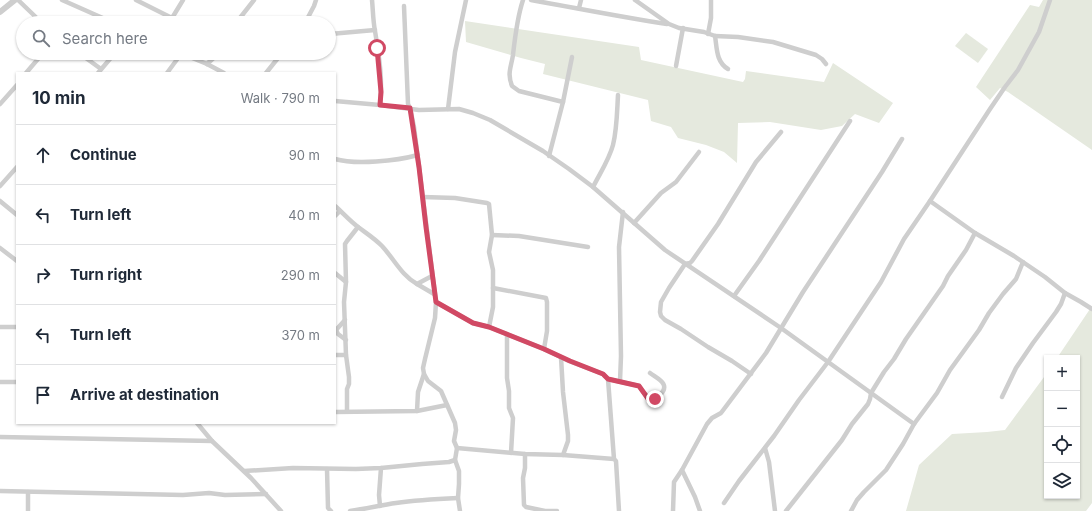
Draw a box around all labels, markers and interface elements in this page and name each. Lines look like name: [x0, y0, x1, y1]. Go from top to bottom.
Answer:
search box: [16, 16, 336, 60]
icon: search: [30, 27, 52, 49]
text: Search here: [62, 29, 148, 48]
route start: [368, 39, 386, 57]
text: 10 min: [32, 88, 86, 108]
text: Walk · 790 m: [241, 90, 320, 106]
icon: ahead: [32, 144, 54, 166]
text: Continue: [70, 145, 137, 164]
text: 90 m: [289, 147, 320, 163]
icon: left: [32, 204, 54, 226]
text: Turn left: [70, 205, 131, 224]
text: 40 m: [288, 207, 320, 223]
icon: right: [32, 264, 54, 286]
text: Turn right: [70, 265, 142, 284]
text: 290 m: [281, 267, 320, 283]
icon: left: [32, 324, 54, 346]
text: Turn left: [70, 325, 131, 344]
text: 370 m: [282, 327, 320, 343]
map controls: [1044, 355, 1080, 499]
button: +: [1044, 355, 1080, 391]
icon: arrive: [32, 384, 54, 406]
text: Arrive at destination: [70, 385, 219, 404]
route end: [646, 390, 664, 408]
button: −: [1044, 391, 1080, 427]
button: locate: [1044, 427, 1080, 463]
button: layers: [1044, 463, 1080, 499]

